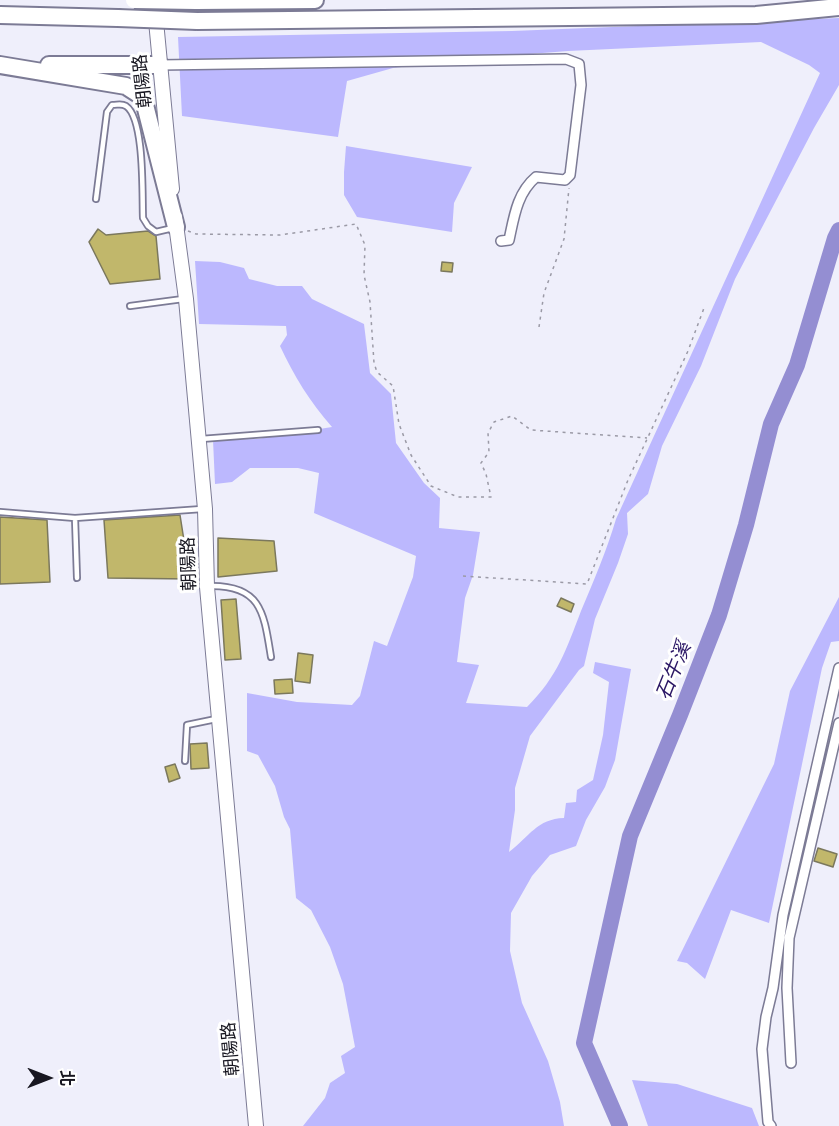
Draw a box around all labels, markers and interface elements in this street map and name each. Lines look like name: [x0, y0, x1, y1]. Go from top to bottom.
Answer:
street label: 朝陽路: [129, 53, 157, 109]
street label: 朝陽路: [177, 537, 201, 591]
water label: 石牛溪: [652, 639, 696, 703]
street label: 朝陽路: [218, 1021, 244, 1077]
north arrow: [18, 1048, 78, 1108]
text: 北: [57, 1070, 76, 1086]

